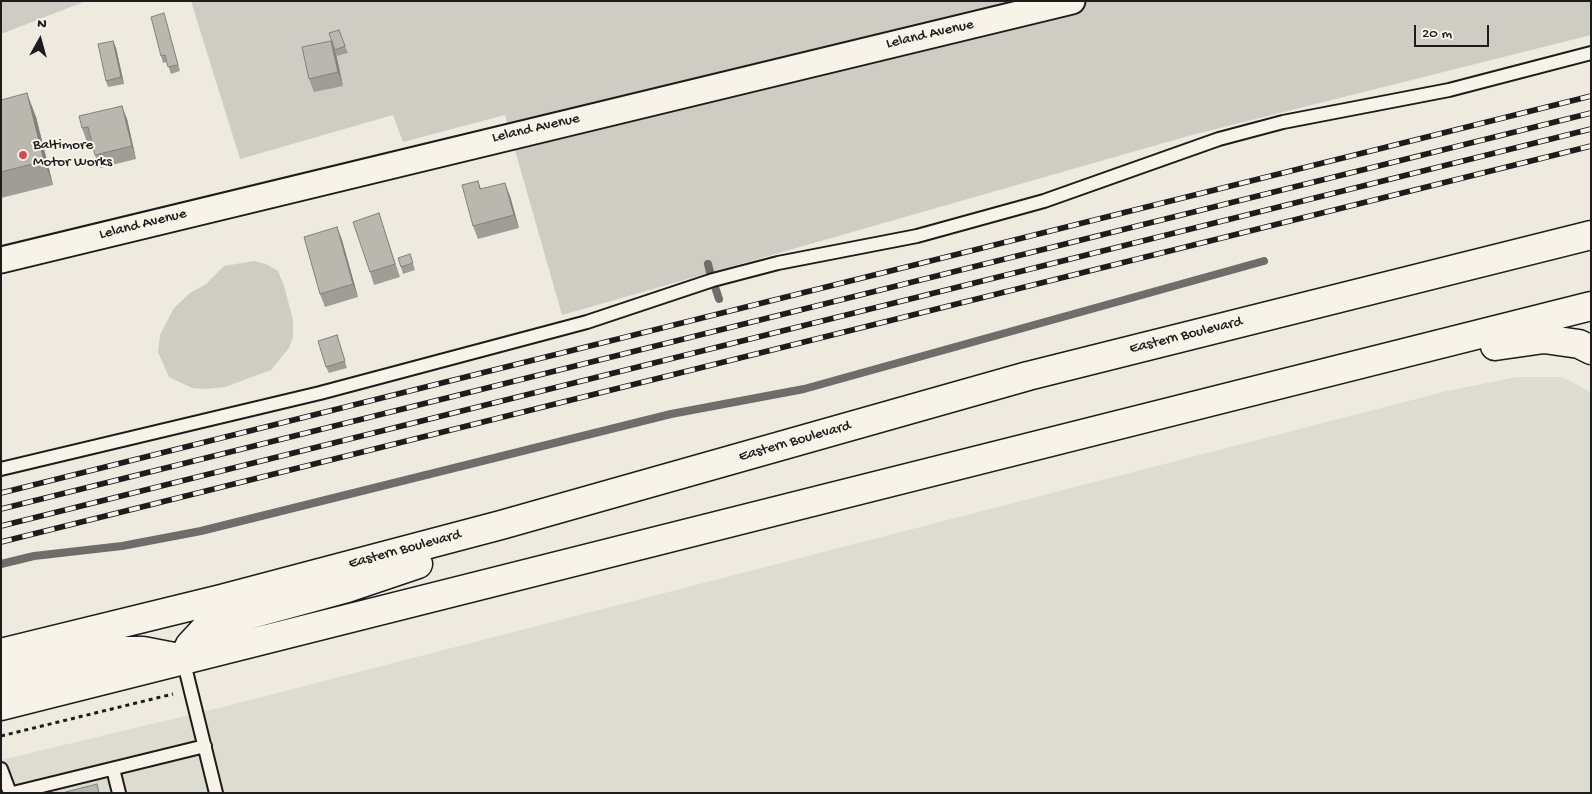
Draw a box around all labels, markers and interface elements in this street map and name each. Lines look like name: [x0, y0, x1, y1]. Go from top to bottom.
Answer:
north arrow: [15, 15, 65, 65]
scale bar: [1417, 15, 1492, 47]
text: N: [36, 16, 47, 34]
street label: Leland Avenue: [884, 16, 976, 54]
text: 20 m: [1422, 25, 1452, 43]
street label: Leland Avenue: [490, 110, 582, 148]
place label: Baltimore Motor Works: [33, 137, 112, 172]
marker: Baltimore Motor Works: [17, 149, 29, 161]
street label: Leland Avenue: [97, 205, 189, 245]
street label: Eastern Boulevard: [1128, 313, 1244, 359]
street label: Eastern Boulevard: [737, 417, 853, 467]
street label: Eastern Boulevard: [347, 526, 463, 574]

